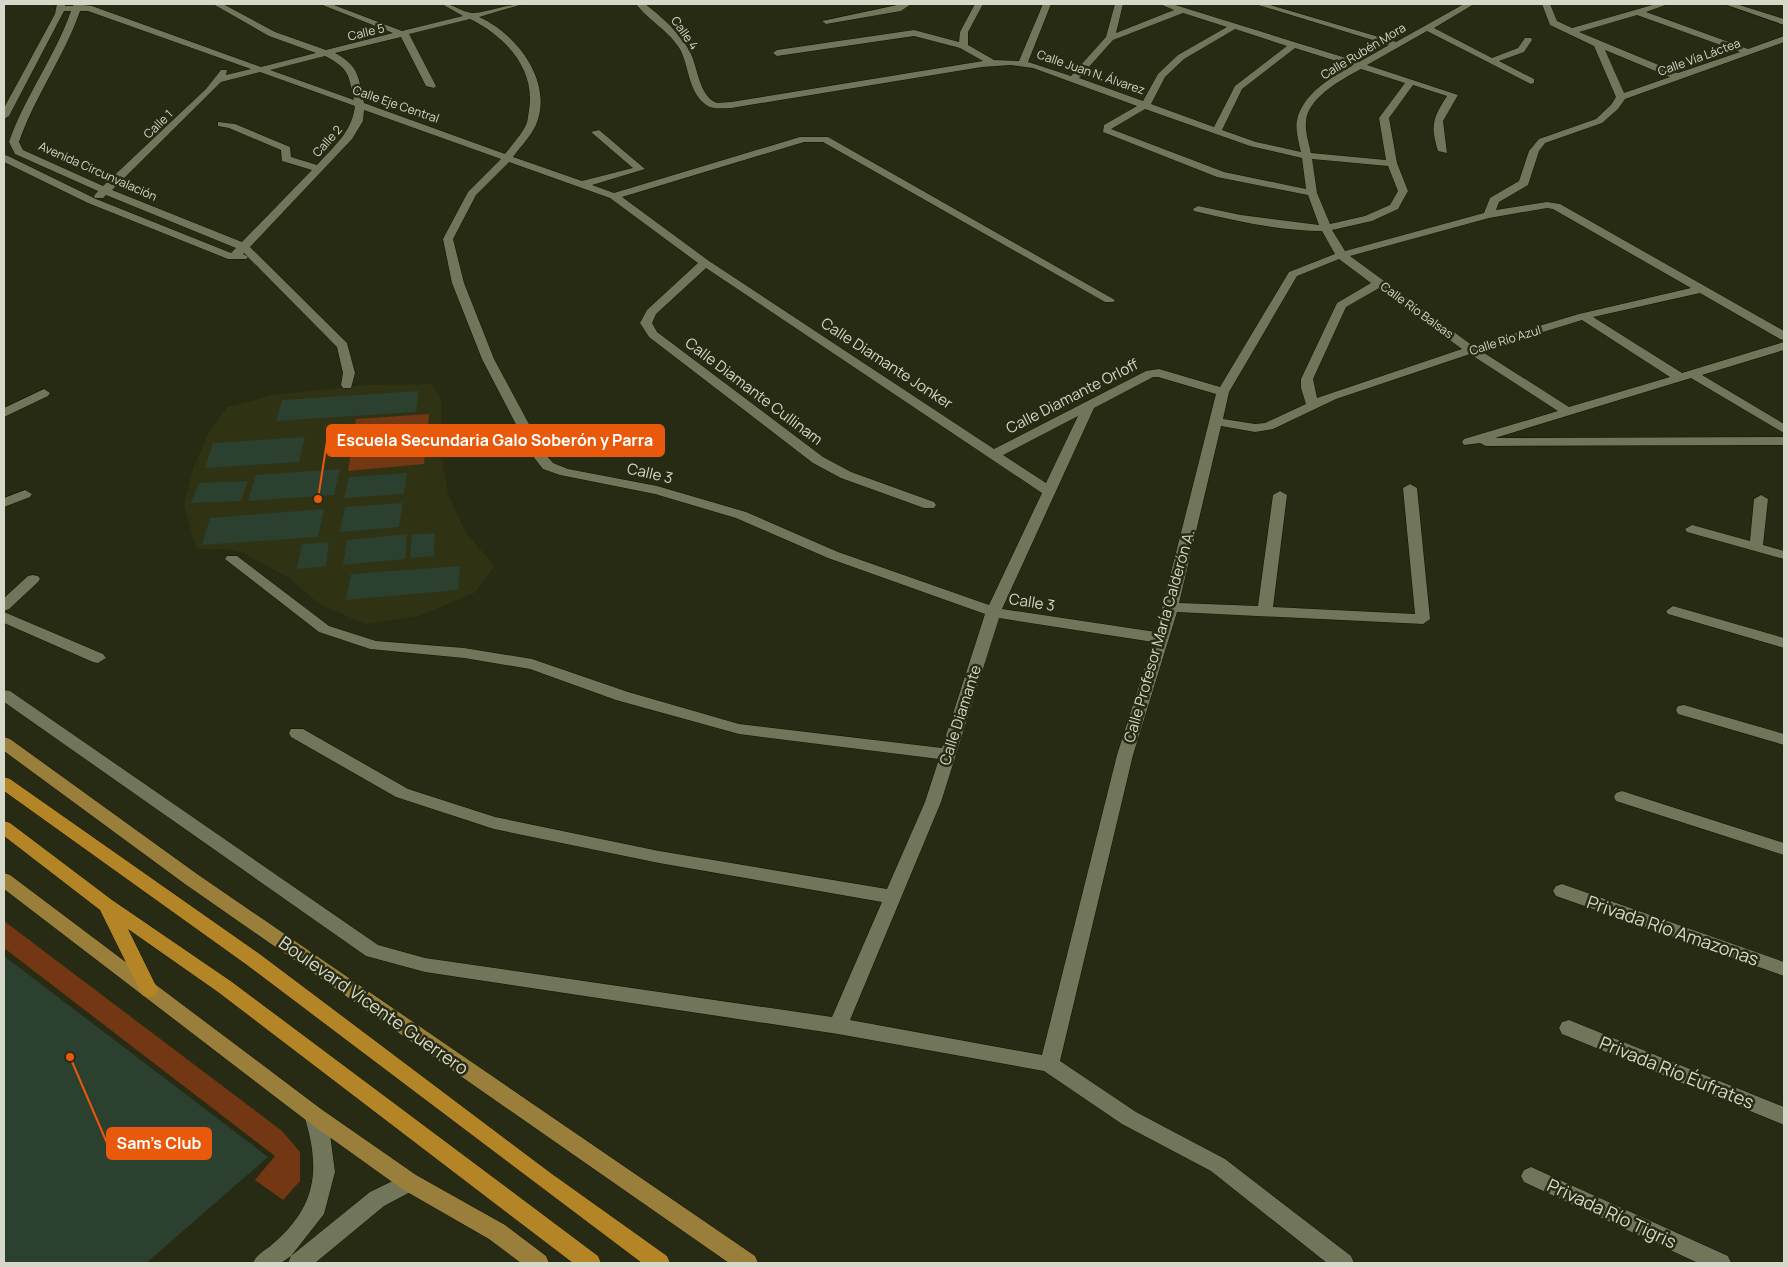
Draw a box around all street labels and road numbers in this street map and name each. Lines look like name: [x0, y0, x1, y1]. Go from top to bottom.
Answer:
street label: Calle 4: [667, 13, 703, 53]
street label: Calle 5: [346, 19, 386, 45]
street label: Calle Rubén Mora: [1317, 19, 1409, 83]
street label: Calle Vía Láctea: [1655, 34, 1743, 80]
street label: Calle Juan N. Álvarez: [1035, 46, 1147, 98]
street label: Calle Eje Central: [350, 81, 442, 127]
street label: Calle 1: [140, 106, 176, 142]
street label: Calle 2: [308, 121, 346, 160]
street label: Avenida Circunvalación: [36, 137, 160, 205]
street label: Calle Río Balsas: [1377, 278, 1457, 342]
street label: Calle Diamante Jonker: [817, 312, 958, 414]
street label: Calle Río Azul: [1467, 321, 1543, 359]
street label: Calle Diamante Cullinam: [681, 332, 827, 450]
street label: Calle Diamante Orloff: [1002, 354, 1142, 438]
street label: Calle 3: [625, 458, 675, 488]
street label: Calle Profesor María Calderón A.: [1118, 527, 1200, 745]
street label: Calle 3: [1008, 588, 1056, 616]
street label: Calle Diamante: [934, 662, 986, 768]
street label: Privada Río Amazonas: [1584, 889, 1762, 971]
street label: Boulevard Vicente Guerrero: [274, 930, 474, 1080]
street label: Privada Río Éufrates: [1596, 1030, 1758, 1114]
street label: Privada Río Tigris: [1543, 1173, 1681, 1253]

